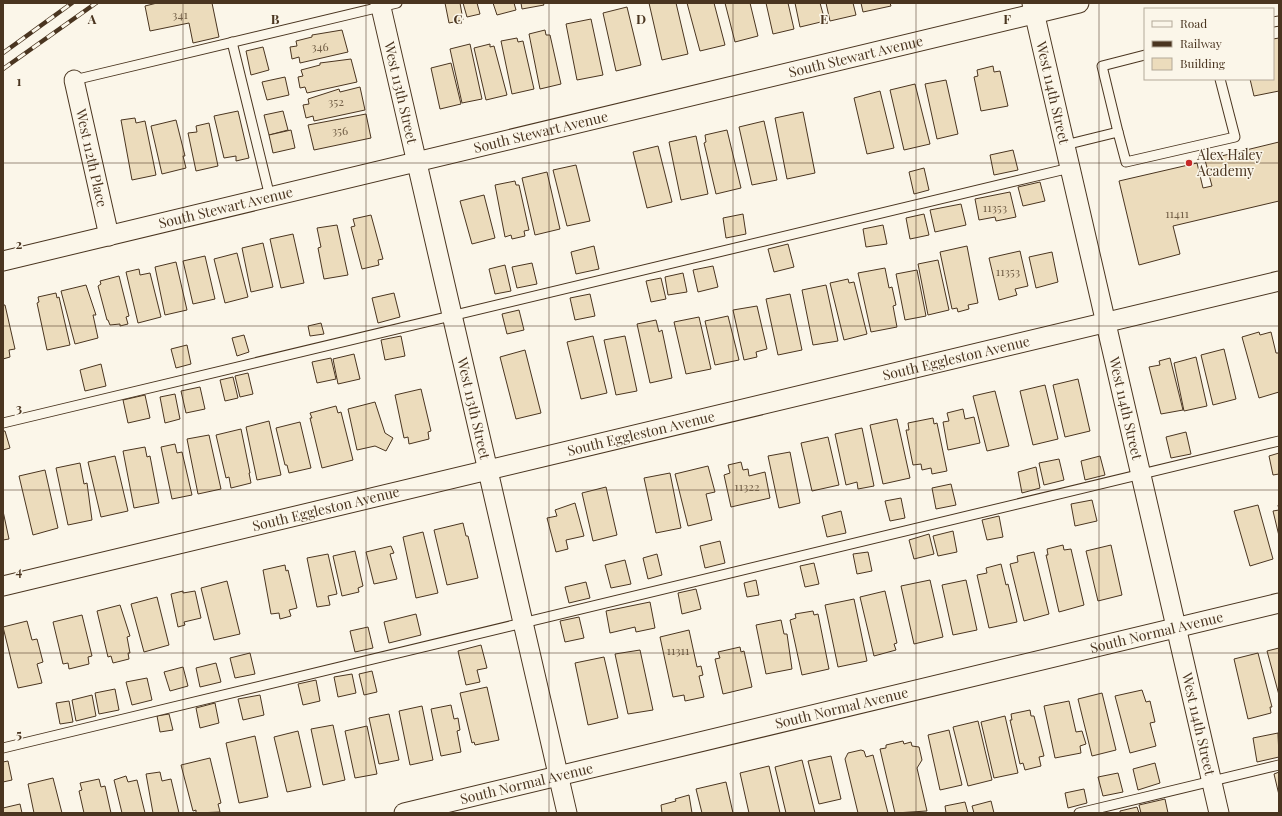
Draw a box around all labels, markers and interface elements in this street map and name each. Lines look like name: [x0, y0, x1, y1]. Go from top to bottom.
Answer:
house number: 341: [172, 6, 188, 22]
legend: [1144, 8, 1274, 80]
text: A: [87, 10, 97, 27]
text: B: [271, 10, 280, 27]
text: C: [453, 10, 463, 27]
text: D: [636, 10, 646, 27]
text: E: [820, 10, 828, 27]
text: F: [1003, 10, 1011, 27]
text: Road: [1180, 15, 1207, 31]
street label: South Stewart Avenue: [787, 31, 925, 81]
text: Railway: [1180, 35, 1222, 51]
house number: 346: [311, 38, 329, 54]
street label: West 114th Street: [1032, 38, 1074, 147]
street label: West 113th Street: [380, 39, 422, 146]
text: Building: [1180, 55, 1226, 71]
text: 1: [17, 72, 22, 89]
house number: 352: [328, 93, 344, 109]
street label: West 112th Place: [72, 106, 112, 209]
street label: South Stewart Avenue: [472, 106, 610, 157]
house number: 356: [332, 122, 348, 138]
place label: Alex Haley Academy: [1196, 145, 1263, 180]
marker: Alex Haley Academy: [1184, 158, 1194, 168]
street label: South Stewart Avenue: [156, 182, 295, 232]
house number: 11353: [983, 199, 1007, 215]
house number: 11411: [1165, 205, 1189, 221]
text: 2: [16, 235, 23, 252]
house number: 11353: [996, 263, 1020, 279]
street label: South Eggleston Avenue: [880, 331, 1032, 384]
street label: West 113th Street: [453, 354, 495, 462]
street label: West 114th Street: [1105, 354, 1147, 462]
text: 3: [16, 399, 22, 416]
street label: South Eggleston Avenue: [565, 406, 717, 460]
house number: 11322: [734, 478, 760, 494]
street label: South Eggleston Avenue: [250, 482, 401, 535]
text: 4: [16, 562, 23, 579]
street label: South Normal Avenue: [1088, 607, 1225, 657]
house number: 11311: [667, 642, 690, 658]
street label: West 114th Street: [1178, 670, 1220, 778]
street label: South Normal Avenue: [773, 682, 910, 733]
text: 5: [16, 725, 22, 742]
street label: South Normal Avenue: [458, 758, 595, 808]

